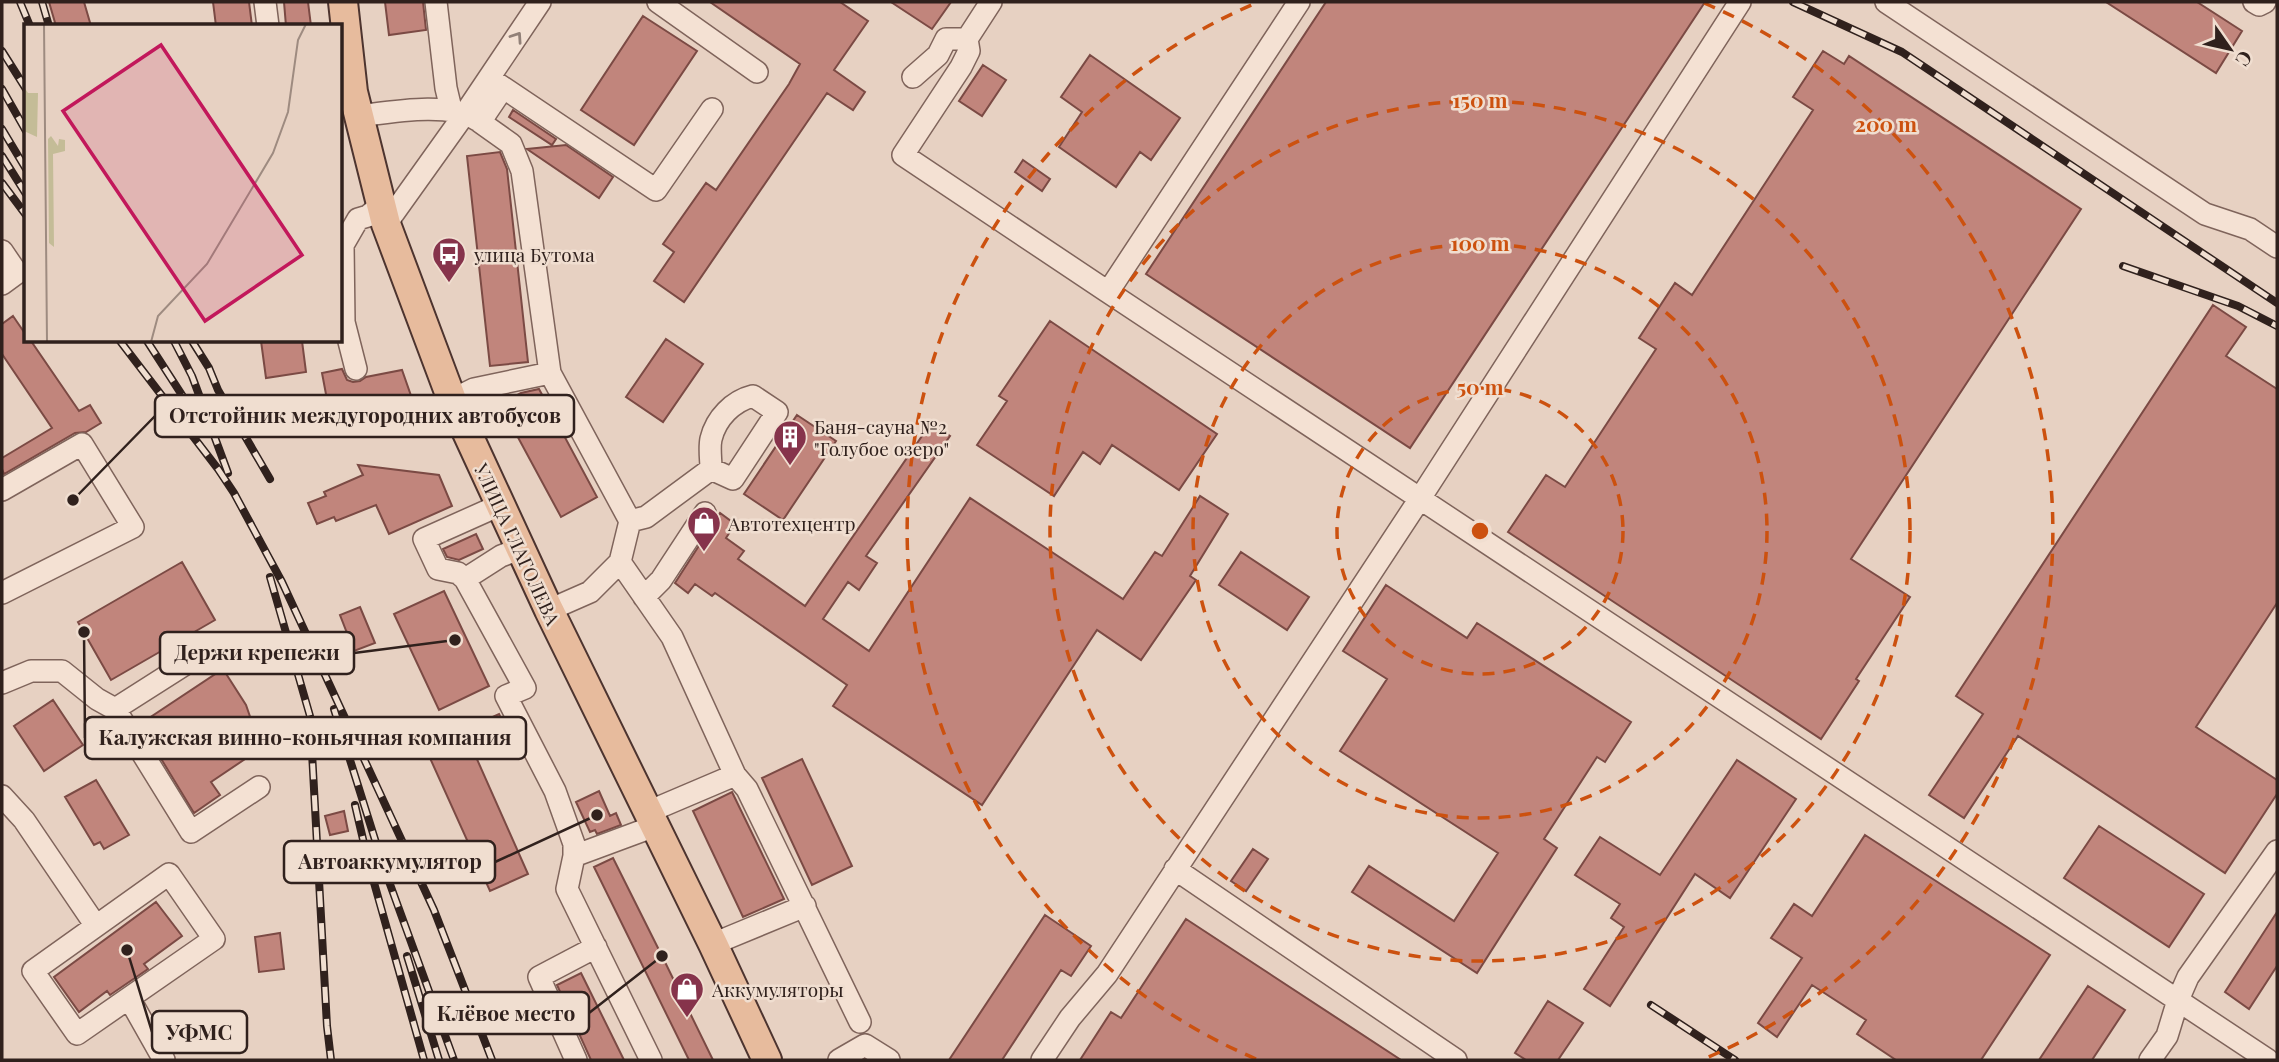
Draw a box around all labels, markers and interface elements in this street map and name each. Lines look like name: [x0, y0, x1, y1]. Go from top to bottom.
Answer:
north arrow: [2195, 14, 2265, 84]
inset map: [24, 24, 343, 343]
one-way arrow: [509, 31, 522, 44]
text: С: [2230, 46, 2259, 72]
text: 150 m: [1453, 85, 1507, 113]
text: 200 m: [1855, 109, 1917, 137]
text: 100 m: [1450, 228, 1510, 256]
bus stop icon: улица Бутома: [430, 235, 468, 284]
place label: улица Бутома: [473, 241, 595, 267]
text: 50 m: [1456, 372, 1504, 400]
callout: Отстойник междугородних автобусов: [155, 395, 574, 437]
text: Отстойник междугородних автобусов: [169, 400, 561, 428]
place label: Баня-сауна №2 "Голубое озеро": [814, 413, 949, 461]
building icon: Баня-сауна №2 "Голубое озеро": [771, 418, 809, 467]
street label: УЛИЦА ГЛАГОЛЕВА: [469, 458, 567, 630]
shop icon: Автотехцентр: [685, 504, 723, 553]
place label: Автотехцентр: [727, 510, 856, 536]
centre of rings: [1468, 519, 1492, 543]
callout: Держи крепежи: [160, 632, 354, 674]
text: Держи крепежи: [174, 637, 340, 665]
callout: Калужская винно-коньячная компания: [85, 717, 526, 759]
text: Калужская винно-коньячная компания: [98, 722, 512, 750]
callout: Автоаккумулятор: [284, 841, 495, 883]
text: Автоаккумулятор: [297, 846, 482, 874]
shop icon: Аккумуляторы: [668, 970, 706, 1019]
place label: Аккумуляторы: [711, 976, 844, 1002]
callout: Клёвое место: [423, 992, 589, 1034]
text: Клёвое место: [437, 998, 575, 1026]
callout: УФМС: [152, 1011, 247, 1053]
text: УФМС: [165, 1017, 232, 1045]

